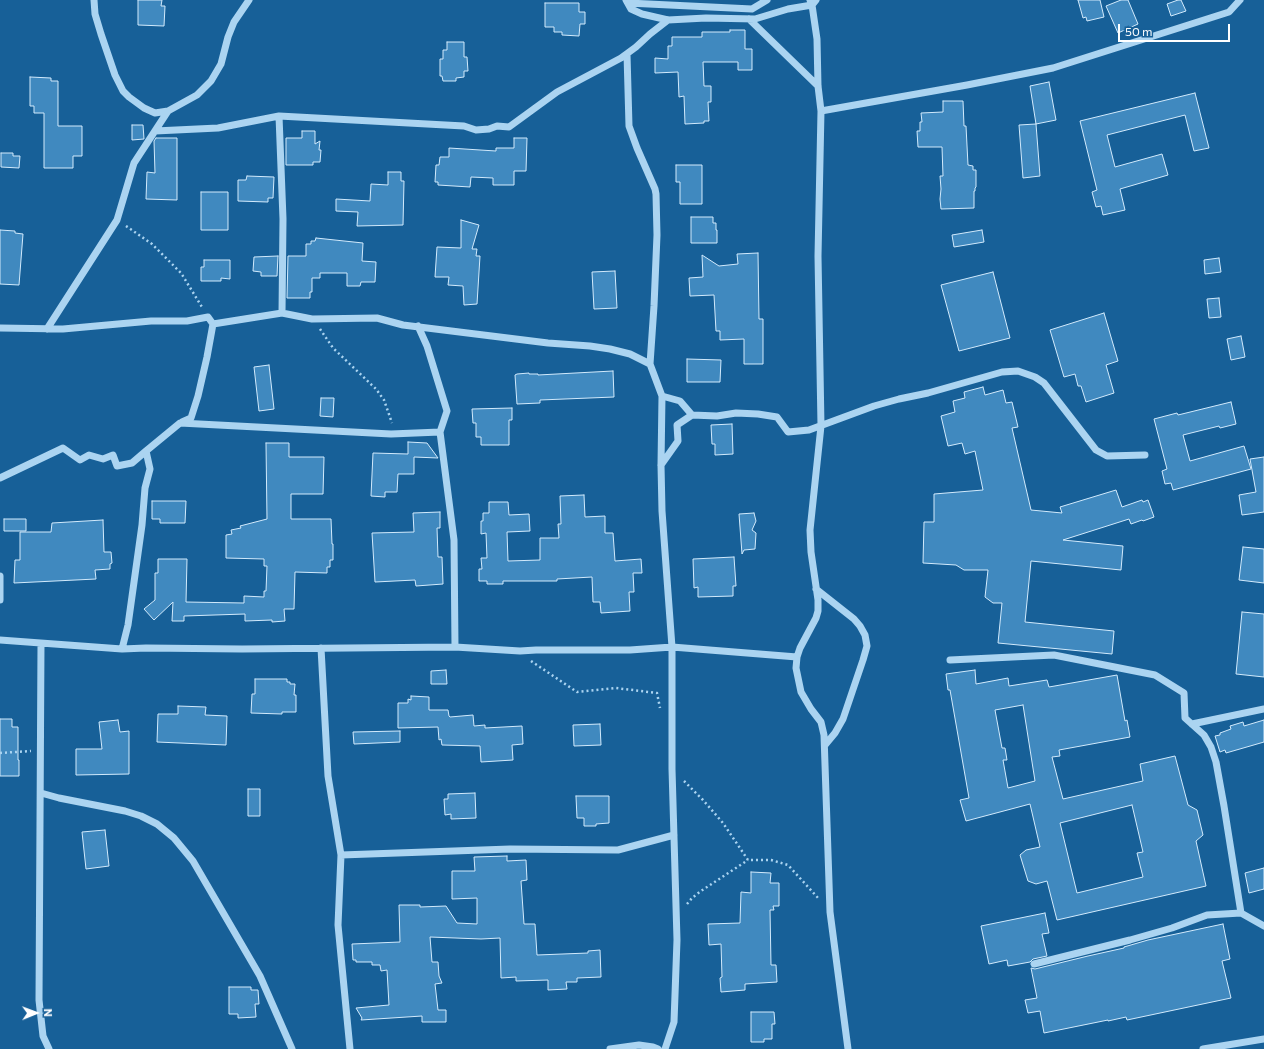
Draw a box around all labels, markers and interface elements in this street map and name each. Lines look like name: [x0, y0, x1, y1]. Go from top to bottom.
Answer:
scale bar: [1120, 16, 1232, 42]
text: 50 m: [1125, 24, 1153, 38]
north arrow: [16, 993, 56, 1033]
text: N: [42, 1009, 55, 1017]

